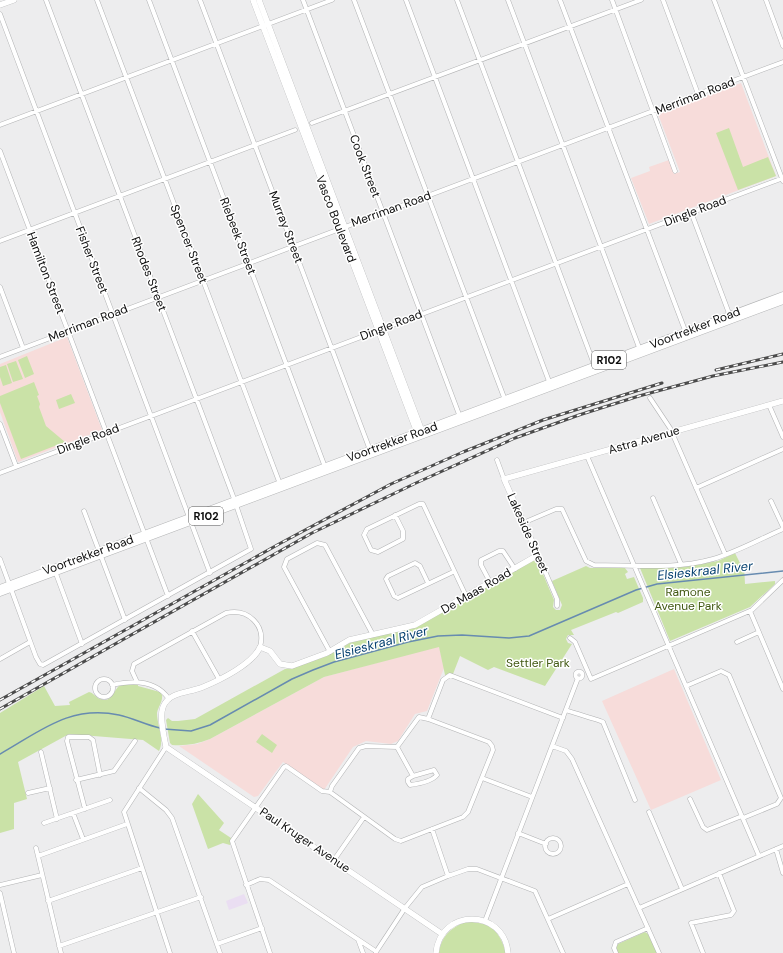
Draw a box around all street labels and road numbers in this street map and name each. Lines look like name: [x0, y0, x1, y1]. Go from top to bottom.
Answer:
street label: Merriman Road: [653, 73, 737, 119]
street label: Cook Street: [346, 132, 384, 200]
street label: Vasco Boulevard: [312, 173, 360, 265]
street label: Merriman Road: [349, 187, 433, 231]
street label: Murray Street: [265, 189, 307, 266]
street label: Dingle Road: [662, 192, 728, 230]
street label: Riebeek Street: [216, 195, 260, 277]
street label: Spencer Street: [167, 202, 212, 286]
street label: Fisher Street: [72, 224, 112, 296]
street label: Hamilton Street: [23, 230, 69, 317]
street label: Rhodes Street: [127, 234, 171, 314]
street label: Merriman Road: [46, 300, 130, 346]
street label: Voortrekker Road: [647, 303, 743, 353]
street label: Dingle Road: [358, 306, 424, 344]
road number: R102: [592, 351, 626, 369]
street label: Voortrekker Road: [344, 418, 440, 466]
street label: Dingle Road: [55, 420, 121, 458]
street label: Astra Avenue: [607, 422, 682, 458]
street label: Lakeside Street: [503, 491, 553, 576]
road number: R102: [189, 507, 223, 525]
street label: Voortrekker Road: [40, 531, 136, 579]
street label: De Maas Road: [438, 564, 514, 618]
street label: Paul Kruger Avenue: [257, 804, 354, 876]

